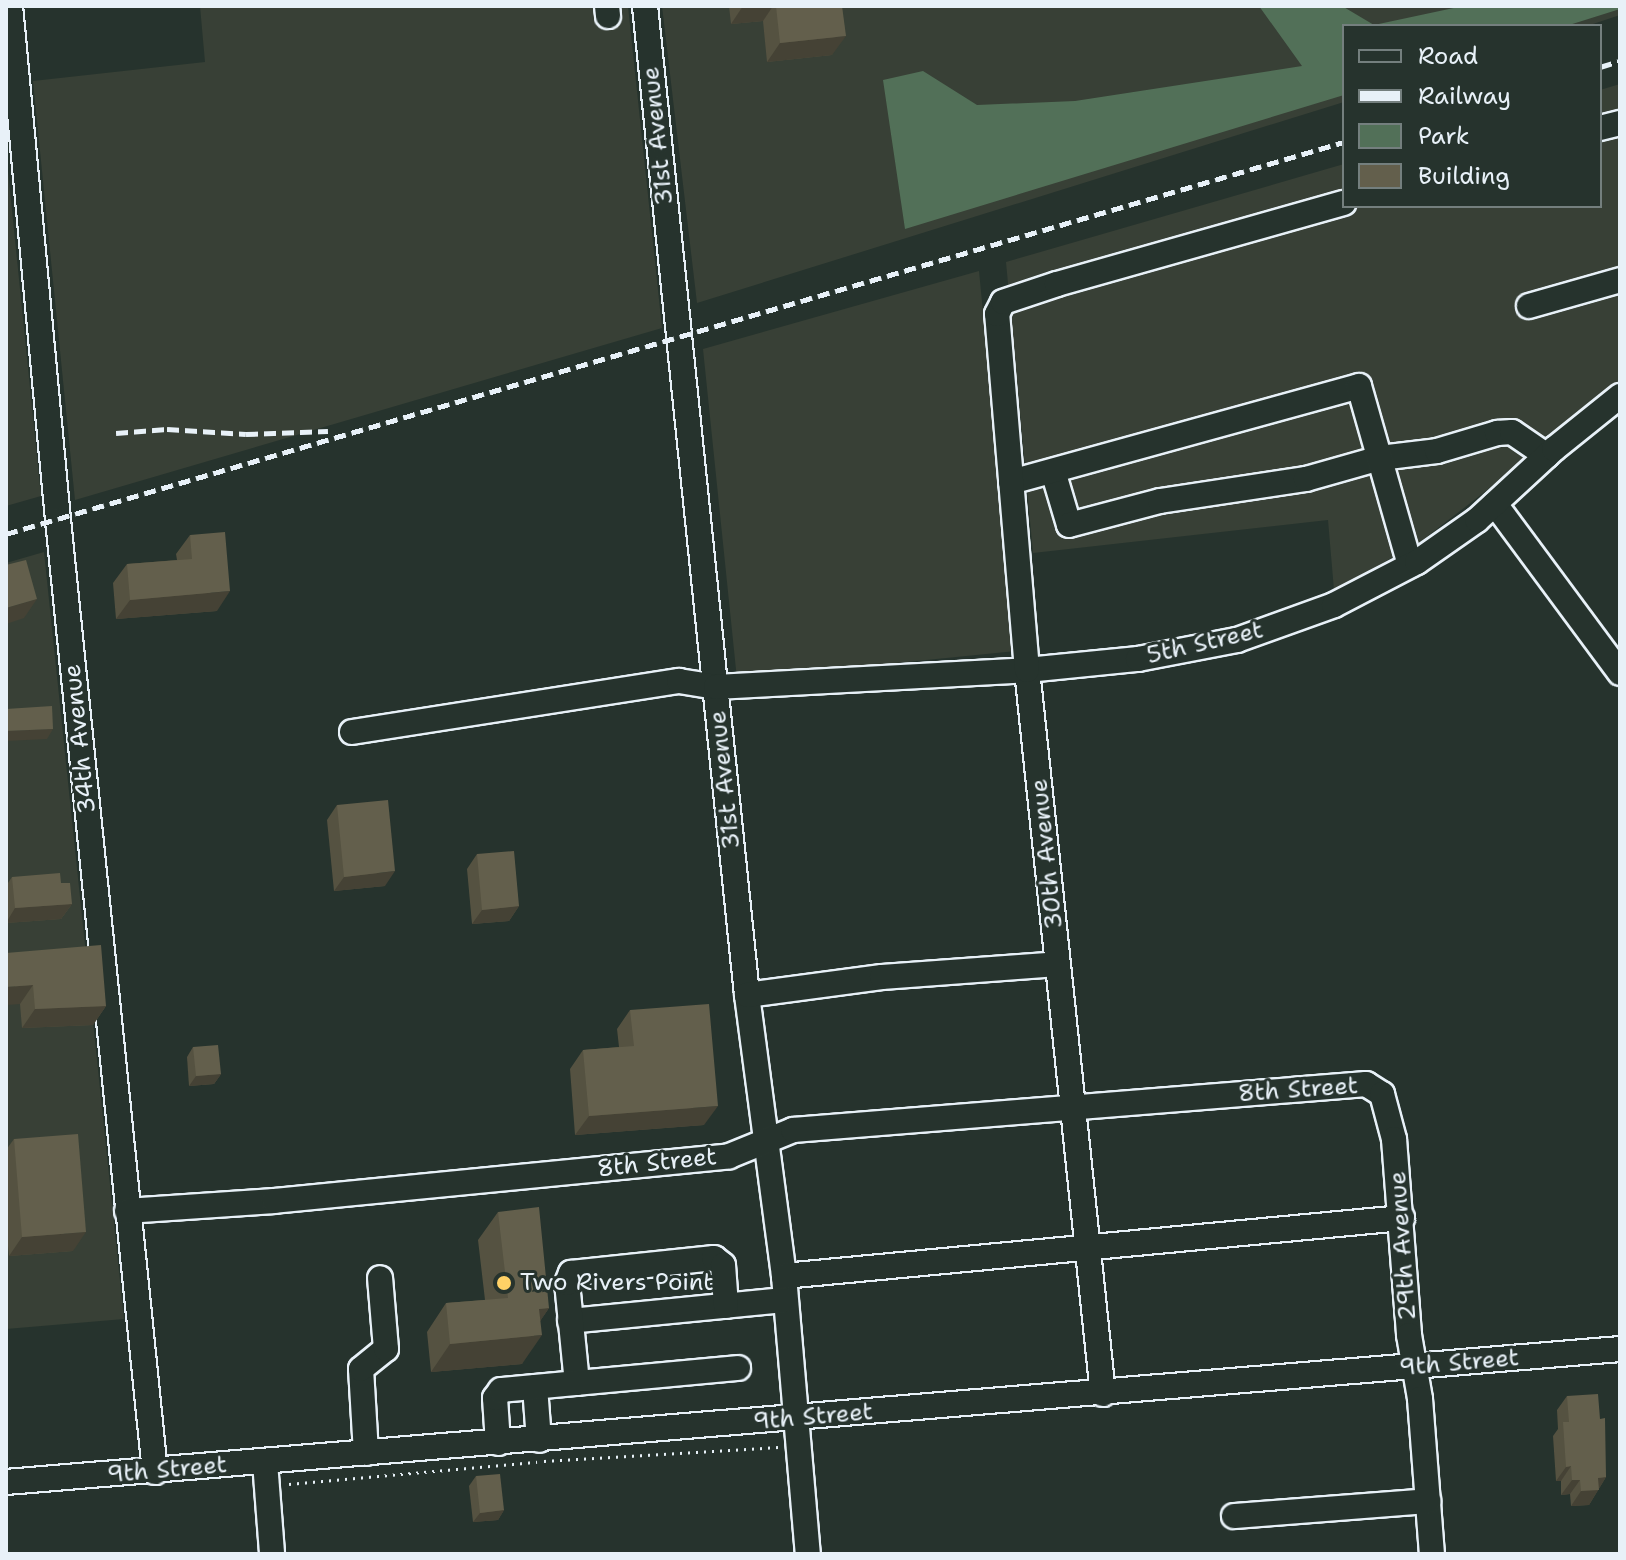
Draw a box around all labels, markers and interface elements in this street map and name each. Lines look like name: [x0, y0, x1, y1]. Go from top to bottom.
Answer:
legend: [1342, 24, 1602, 208]
text: Road: [1418, 40, 1478, 72]
street label: 31st Avenue: [636, 65, 680, 207]
text: Railway: [1418, 80, 1511, 112]
text: Park: [1418, 120, 1470, 152]
text: Building: [1418, 160, 1510, 192]
street label: 5th Street: [1144, 616, 1266, 670]
street label: 34th Avenue: [58, 663, 102, 815]
street label: 31st Avenue: [703, 709, 747, 851]
street label: 30th Avenue: [1025, 777, 1069, 931]
street label: 8th Street: [1237, 1071, 1359, 1109]
street label: 8th Street: [596, 1142, 718, 1184]
street label: 29th Avenue: [1383, 1170, 1423, 1322]
place label: Two Rivers Point: [520, 1269, 714, 1297]
marker: Two Rivers Point: [495, 1274, 513, 1292]
street label: 9th Street: [1398, 1343, 1520, 1383]
street label: 9th Street: [752, 1397, 874, 1437]
street label: 9th Street: [106, 1450, 228, 1490]

